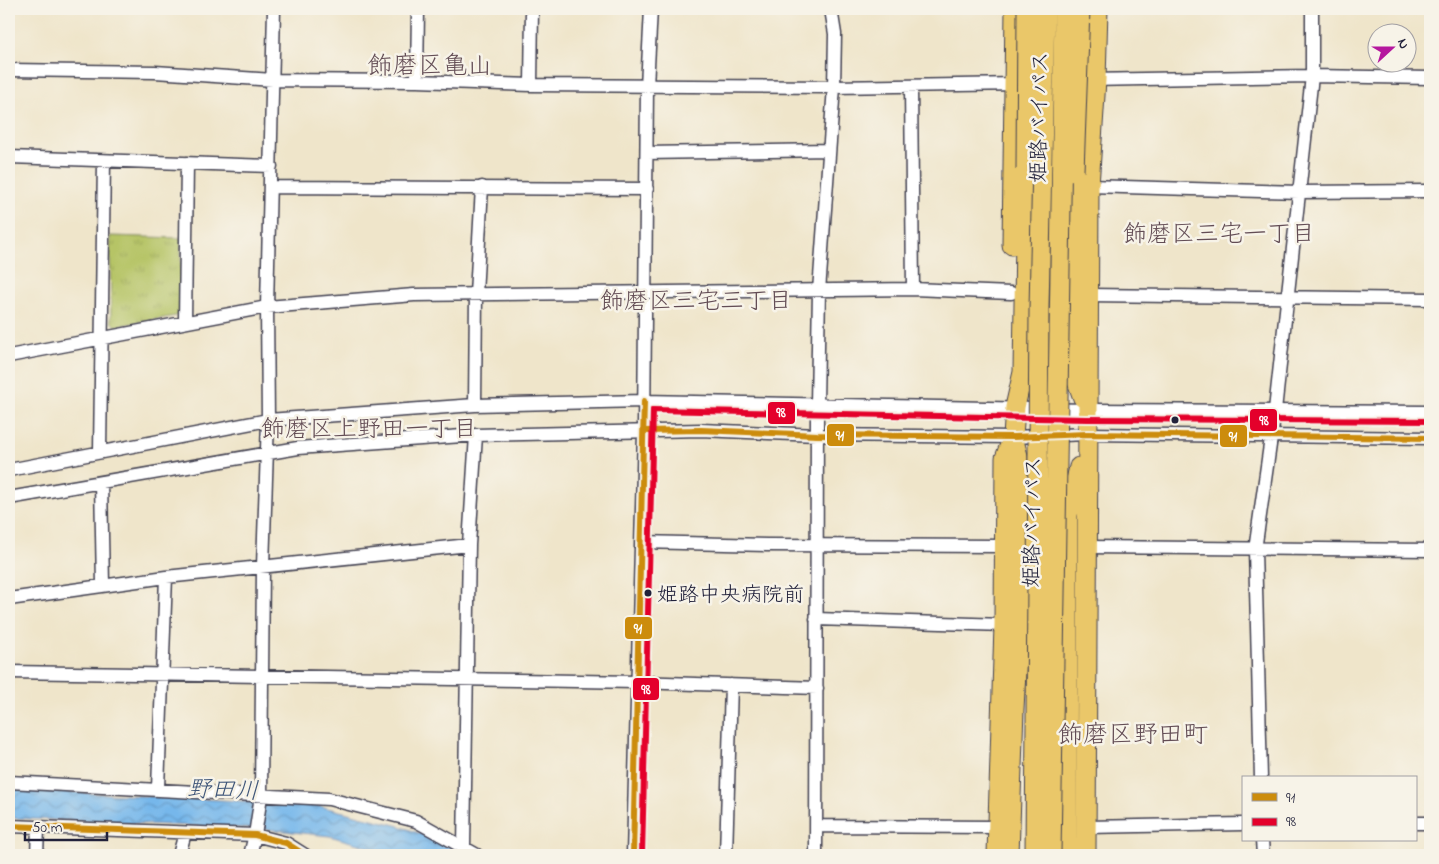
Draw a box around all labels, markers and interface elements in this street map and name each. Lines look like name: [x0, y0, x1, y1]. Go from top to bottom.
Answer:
north arrow: [1366, 22, 1416, 72]
text: N: [1391, 36, 1414, 52]
district label: 飾磨区亀山: [367, 49, 493, 85]
street label: 姫路バイパス: [1024, 51, 1058, 183]
district label: 飾磨区三宅一丁目: [1123, 218, 1315, 253]
district label: 飾磨区三宅三丁目: [600, 285, 792, 320]
line badge: 98: [767, 401, 796, 425]
text: 98: [775, 403, 786, 424]
line badge: 98: [1249, 408, 1278, 432]
text: 98: [1258, 411, 1269, 432]
district label: 飾磨区上野田一丁目: [261, 413, 477, 448]
unlabelled marker: [1170, 415, 1180, 425]
line badge: 91: [826, 423, 855, 447]
line badge: 91: [1219, 424, 1248, 448]
text: 91: [835, 426, 845, 447]
text: 91: [1228, 427, 1238, 448]
street label: 姫路バイパス: [1017, 456, 1051, 588]
place label: 姫路中央病院前: [657, 581, 804, 611]
marker: 姫路中央病院前: [643, 588, 653, 598]
line badge: 91: [624, 616, 653, 640]
text: 91: [633, 619, 643, 640]
line badge: 98: [632, 677, 660, 701]
text: 98: [640, 680, 651, 701]
district label: 飾磨区野田町: [1058, 718, 1208, 754]
water label: 野田川: [186, 773, 260, 810]
legend: [1242, 776, 1416, 842]
text: 91: [1286, 787, 1296, 809]
scale bar: [25, 809, 108, 841]
text: 98: [1286, 811, 1297, 833]
text: 50 m: [32, 817, 63, 839]

